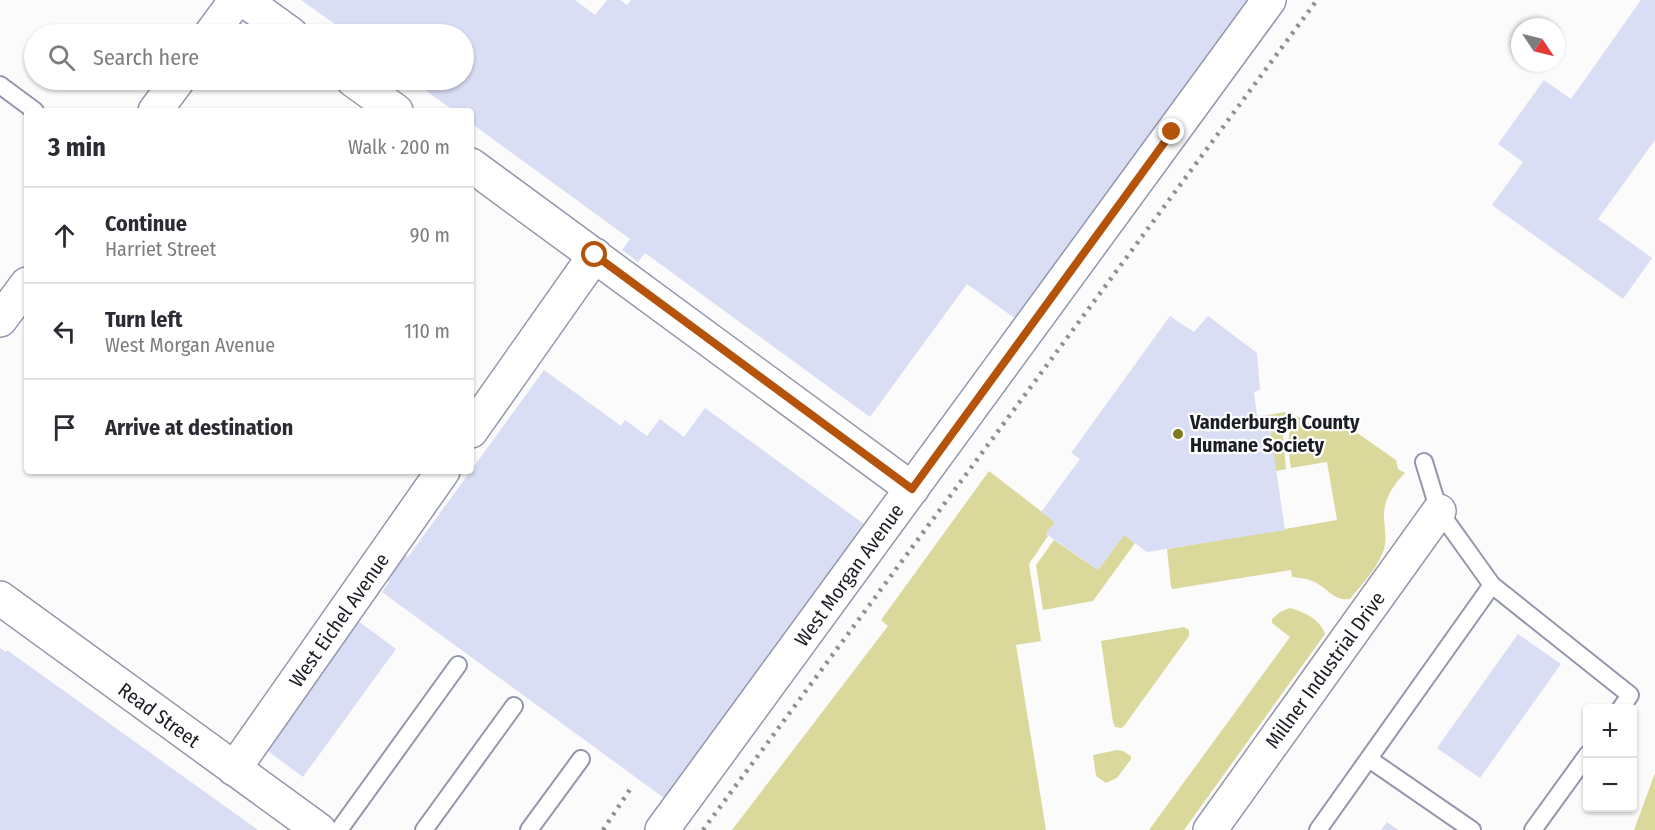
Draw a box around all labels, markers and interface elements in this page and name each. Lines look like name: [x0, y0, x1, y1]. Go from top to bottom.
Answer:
north arrow: [1511, 18, 1565, 72]
search box: [24, 24, 474, 90]
icon: search: [45, 41, 78, 74]
text: Search here: [93, 44, 199, 71]
route end: [1158, 118, 1184, 144]
text: 3 min: [48, 132, 106, 163]
text: Walk · 200 m: [348, 135, 450, 159]
text: Continue: [105, 210, 187, 237]
icon: ahead: [48, 219, 81, 252]
text: 90 m: [410, 223, 450, 247]
text: Harriet Street: [105, 237, 216, 261]
route start: [581, 241, 607, 267]
text: Turn left: [105, 306, 183, 333]
icon: left: [48, 315, 81, 348]
text: 110 m: [404, 319, 450, 343]
text: West Morgan Avenue: [105, 333, 275, 357]
place label: Vanderburgh County Humane Society: [1189, 410, 1360, 457]
icon: arrive: [48, 411, 81, 444]
text: Arrive at destination: [105, 414, 293, 441]
marker: Vanderburgh County Humane Society: [1171, 427, 1185, 441]
street label: West Morgan Avenue: [789, 499, 909, 651]
street label: West Eichel Avenue: [284, 548, 394, 692]
street label: Millner Industrial Drive: [1260, 587, 1390, 753]
street label: Read Street: [114, 677, 205, 753]
map controls: [1583, 704, 1637, 812]
button: +: [1583, 704, 1637, 758]
button: −: [1583, 758, 1637, 812]

